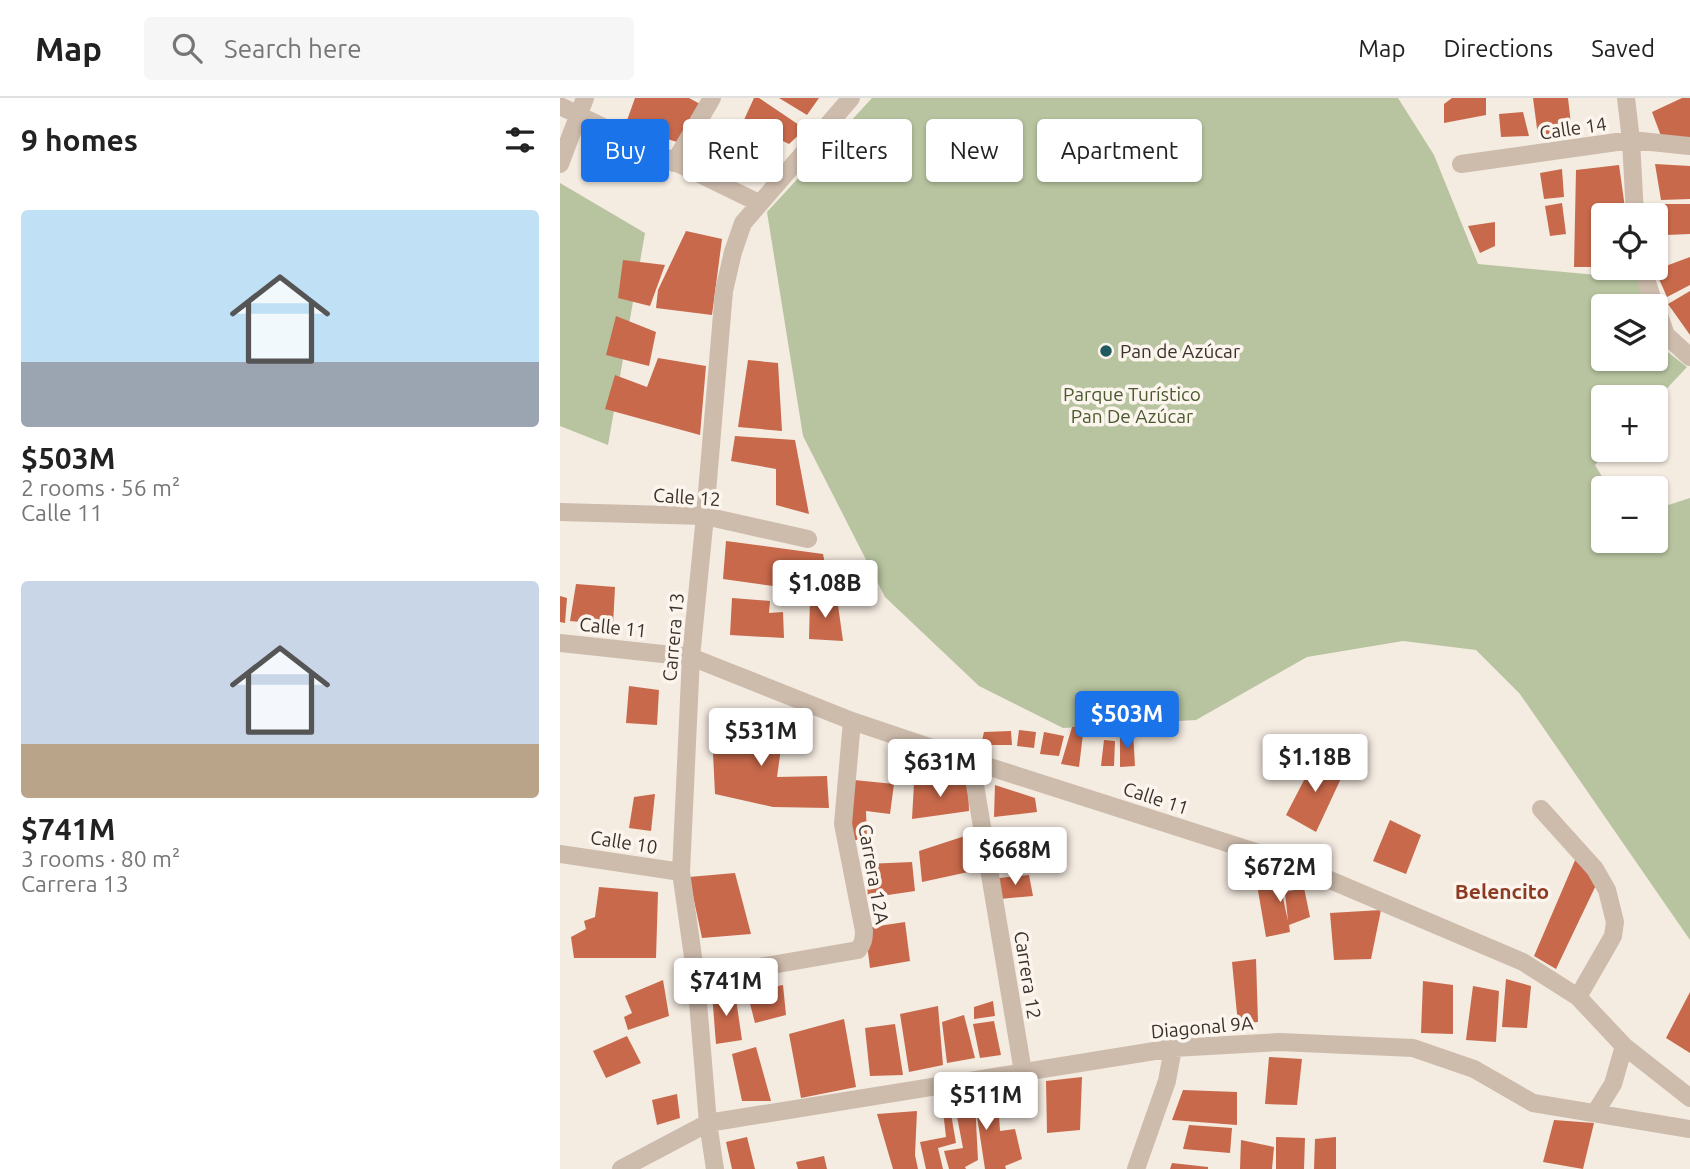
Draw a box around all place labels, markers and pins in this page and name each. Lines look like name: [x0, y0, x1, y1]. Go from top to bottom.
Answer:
place label: Pan de Azúcar: [1120, 340, 1240, 362]
marker: Pan de Azúcar: [1098, 343, 1114, 359]
pin: $1.08B: [768, 560, 882, 620]
pin: $503M: [1078, 692, 1176, 751]
pin: $531M: [712, 708, 810, 768]
pin: $1.18B: [1258, 734, 1372, 794]
pin: $631M: [891, 740, 989, 799]
pin: $668M: [966, 828, 1064, 887]
pin: $672M: [1231, 844, 1329, 904]
pin: $741M: [677, 958, 775, 1018]
pin: $511M: [937, 1072, 1035, 1132]

